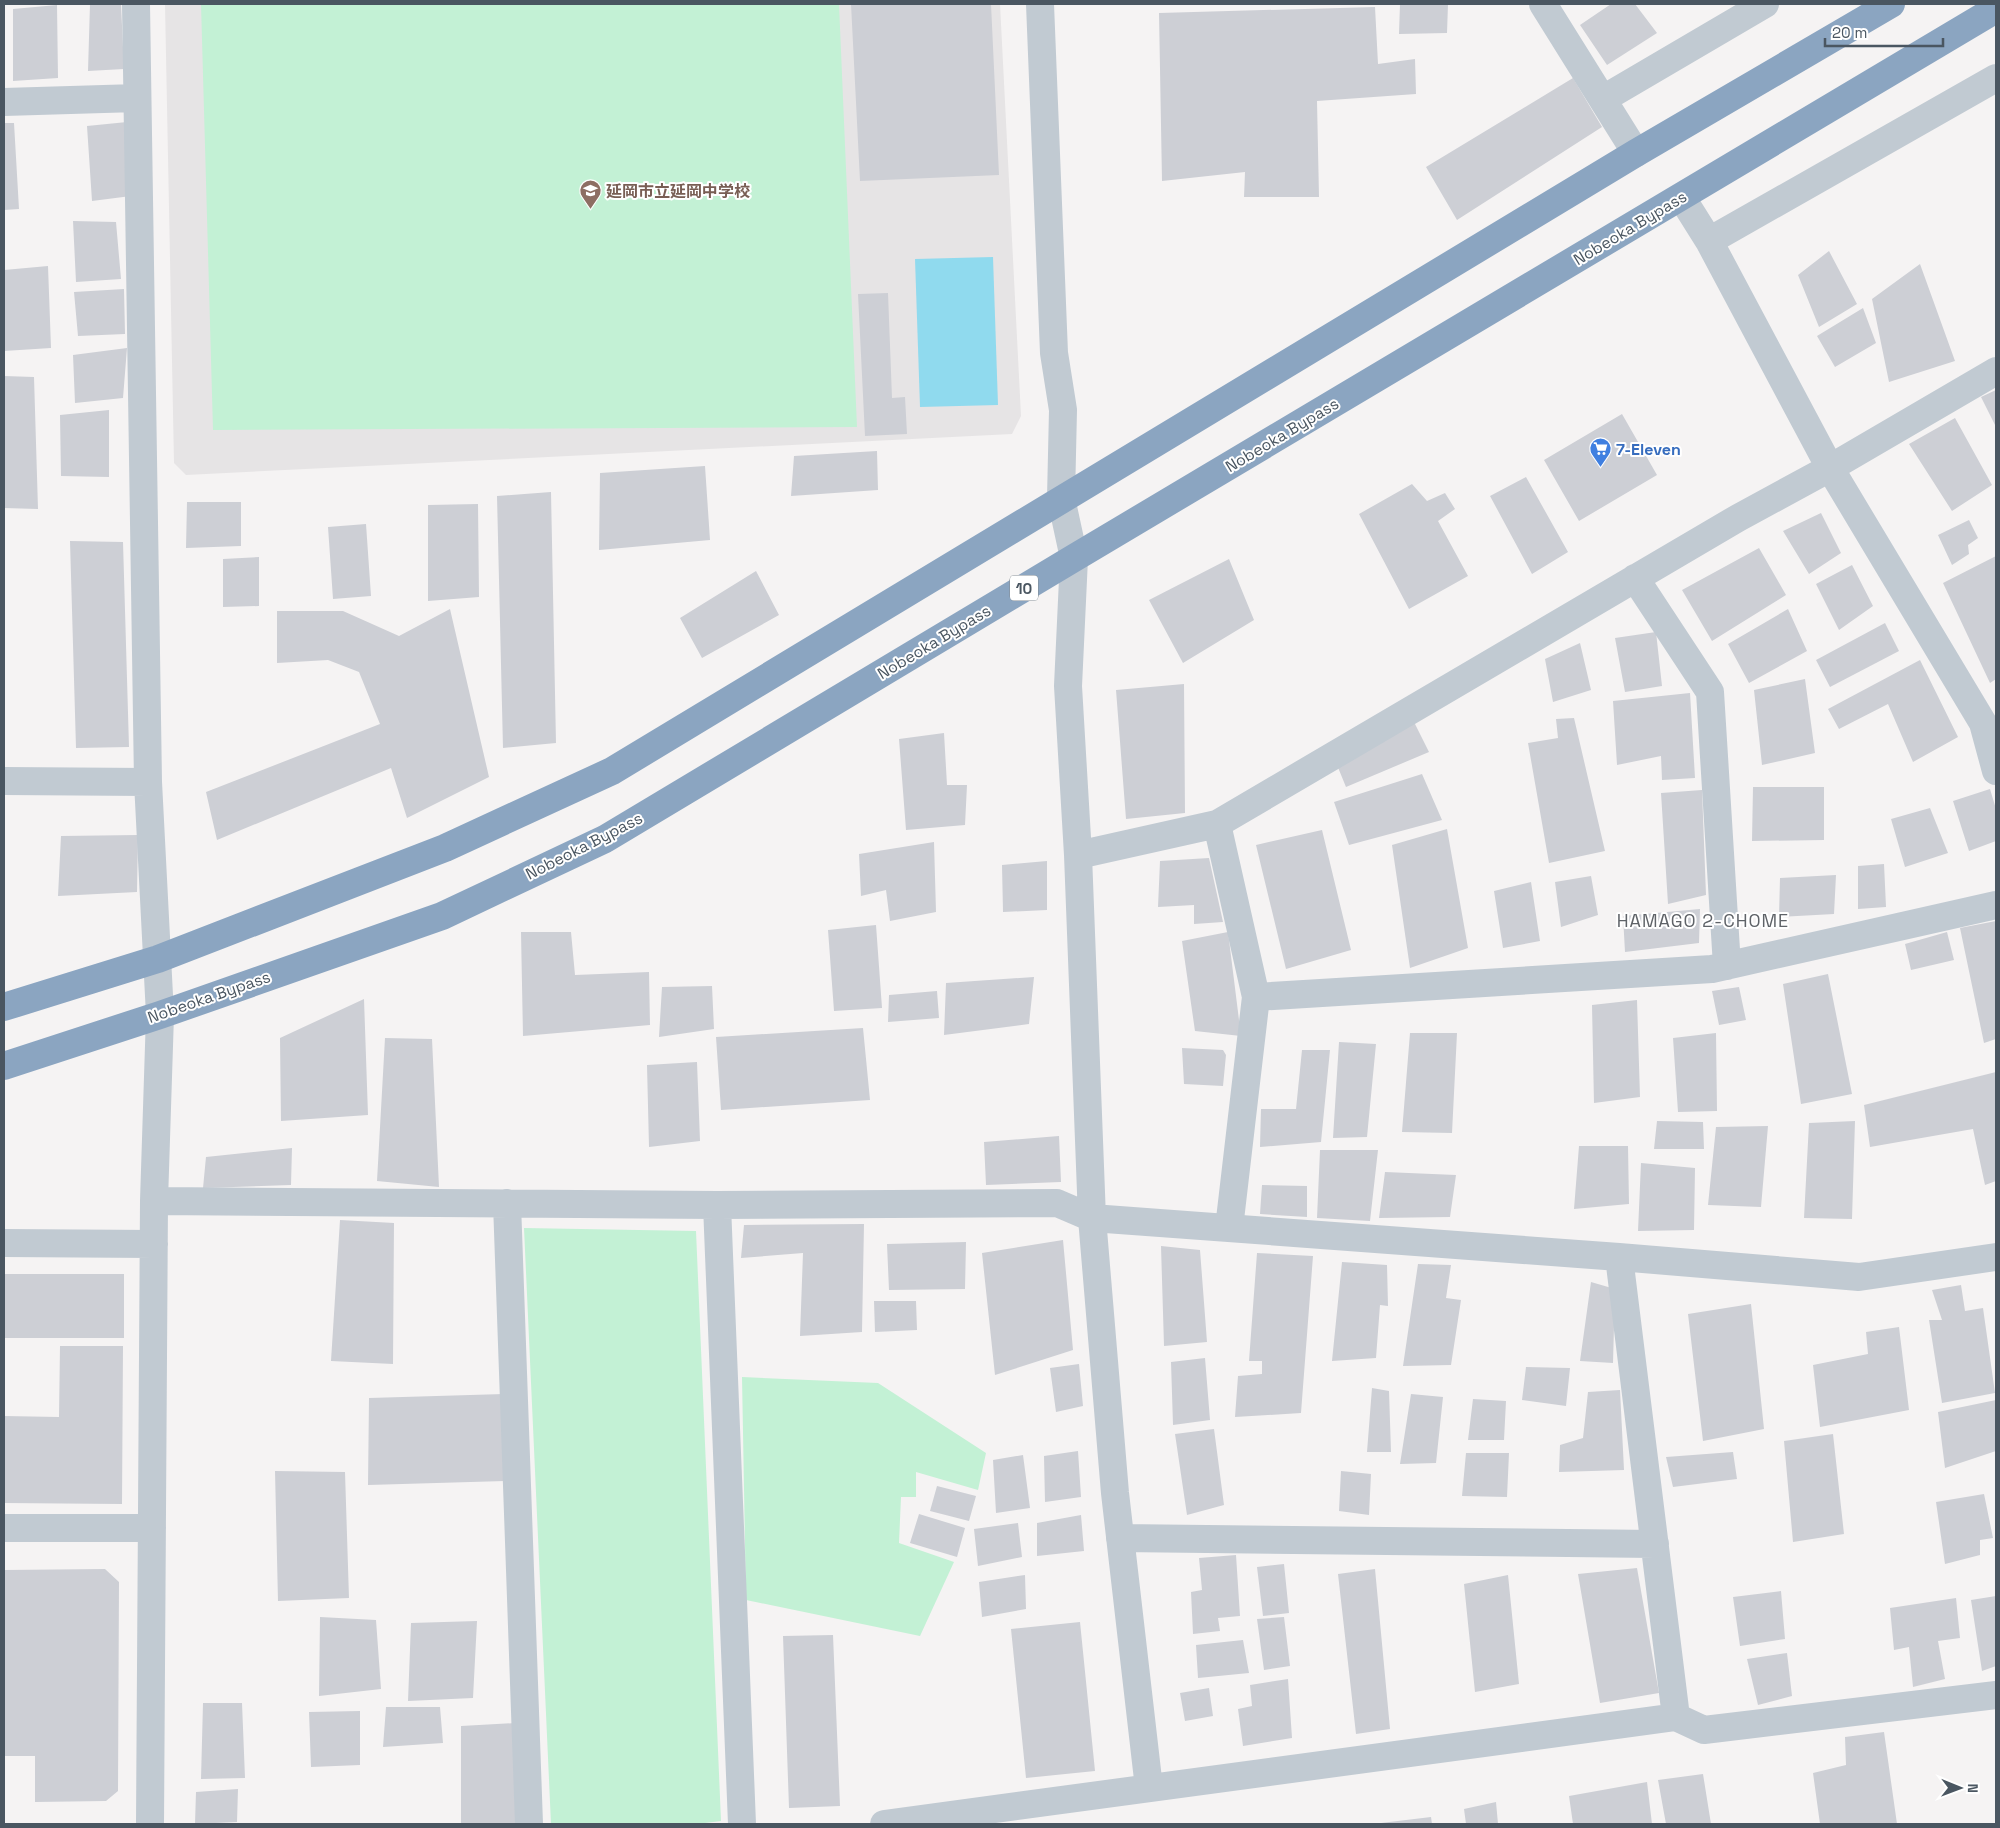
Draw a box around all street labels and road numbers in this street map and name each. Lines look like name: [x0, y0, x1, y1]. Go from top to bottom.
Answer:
street label: Nobeoka Bypass: [1569, 186, 1691, 270]
street label: Nobeoka Bypass: [1221, 393, 1343, 477]
road number: 10: [1010, 576, 1038, 600]
street label: Nobeoka Bypass: [873, 600, 995, 684]
street label: Nobeoka Bypass: [522, 807, 646, 885]
street label: Nobeoka Bypass: [145, 966, 273, 1028]

